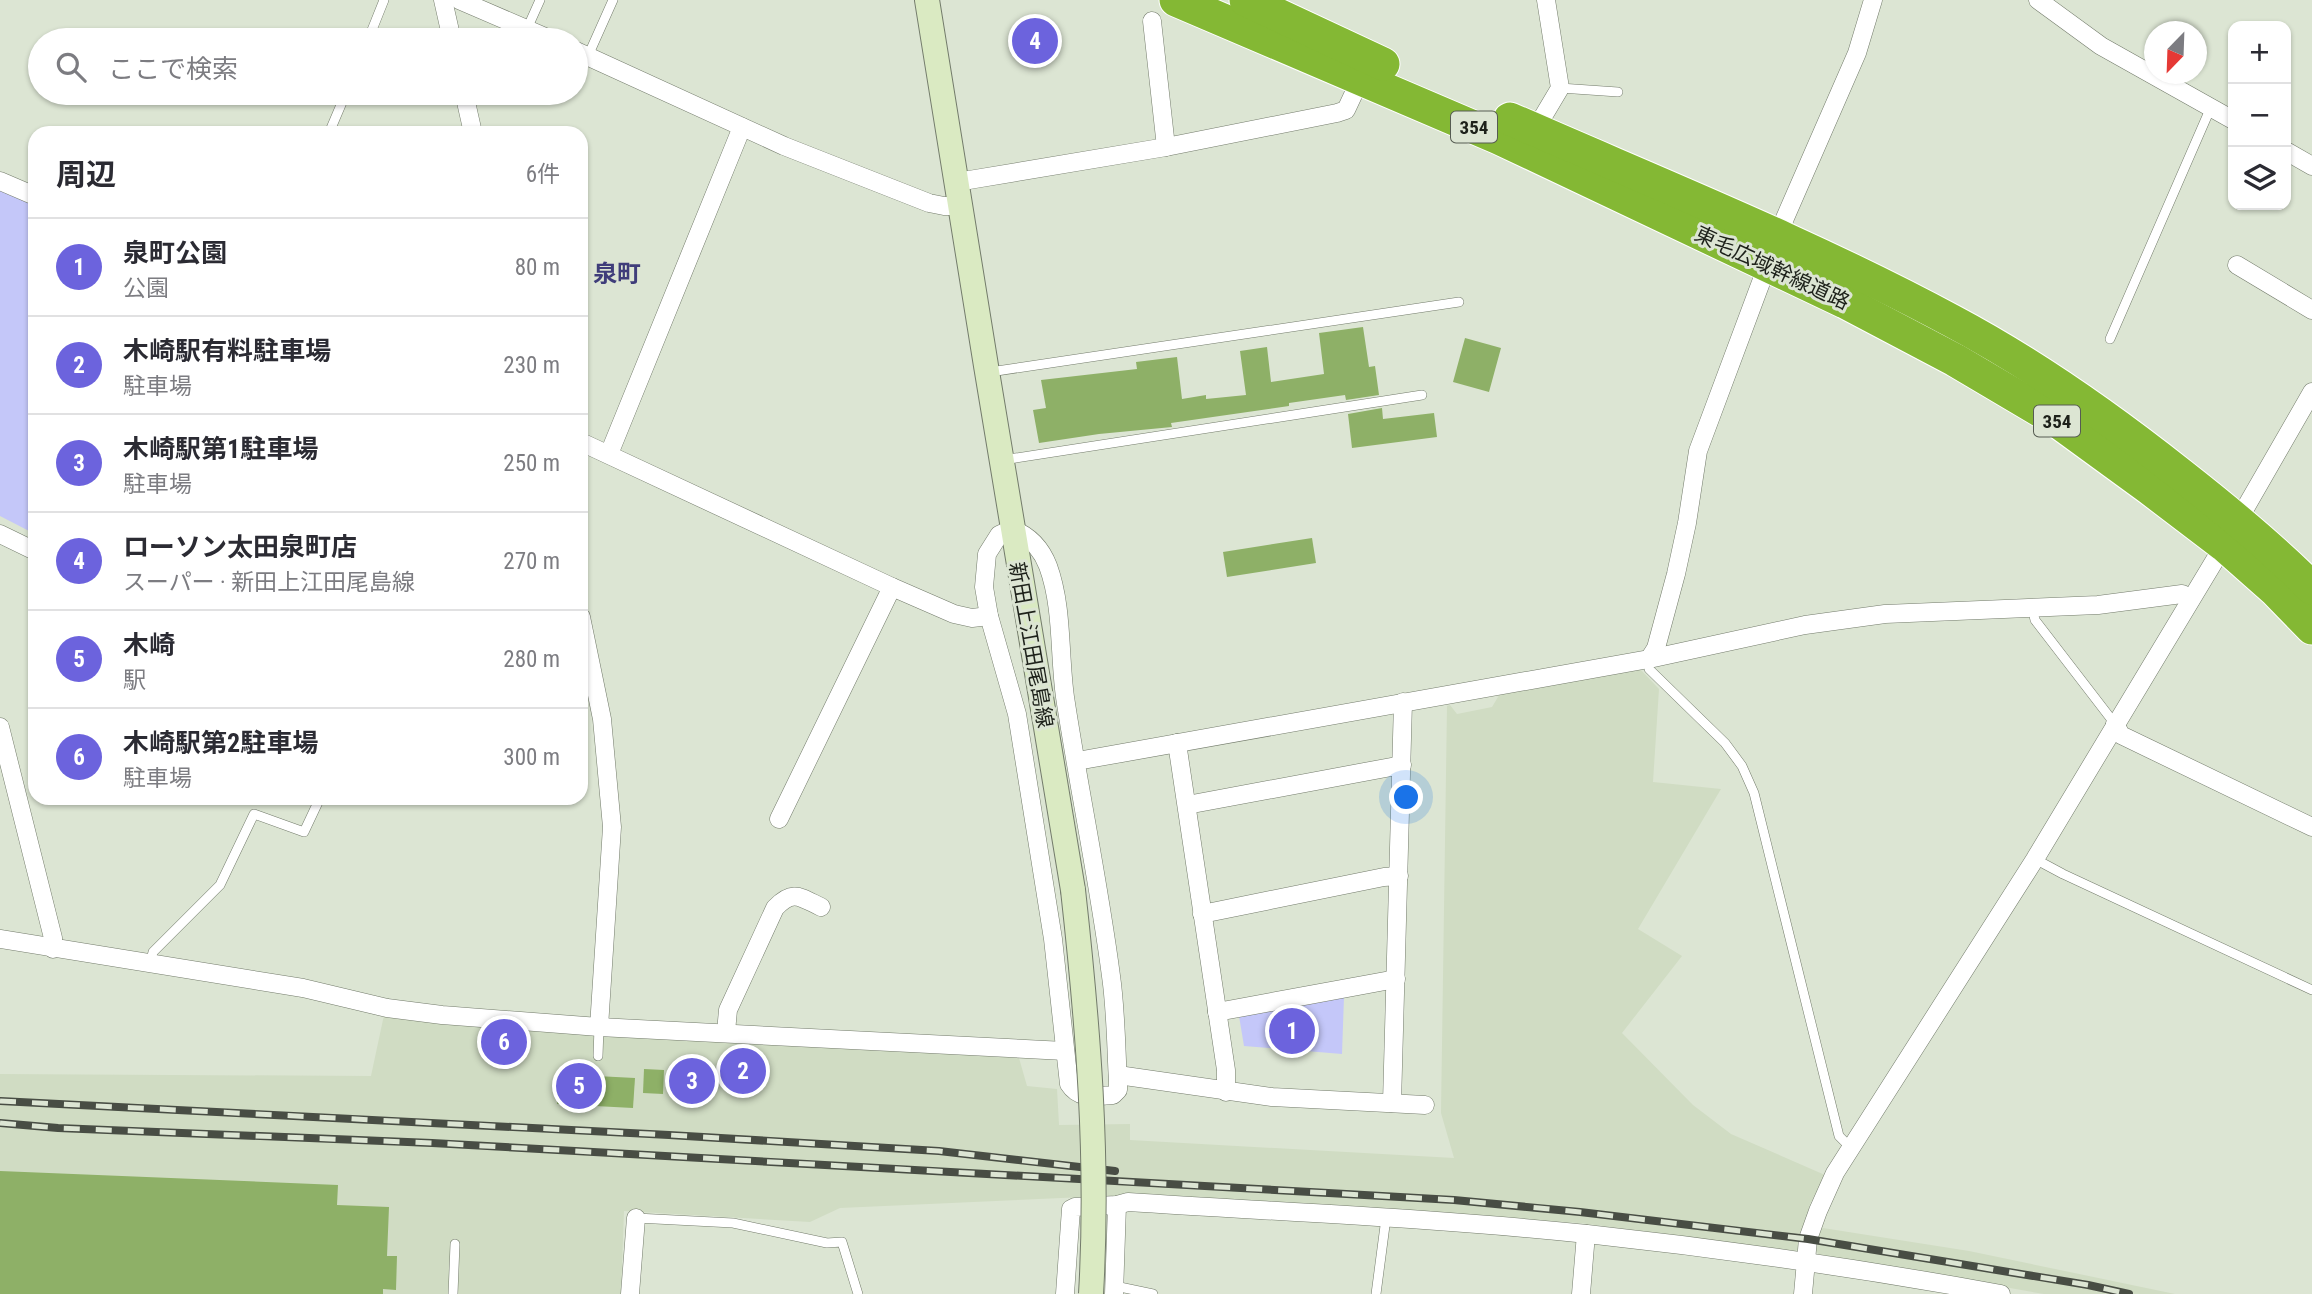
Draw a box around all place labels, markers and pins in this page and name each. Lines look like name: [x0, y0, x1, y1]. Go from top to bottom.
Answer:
pin: 4: [1012, 15, 1058, 67]
pin: 1: [1269, 1005, 1315, 1057]
pin: 6: [481, 1016, 527, 1068]
pin: 2: [720, 1045, 766, 1097]
pin: 3: [669, 1055, 715, 1107]
pin: 5: [556, 1060, 602, 1112]

